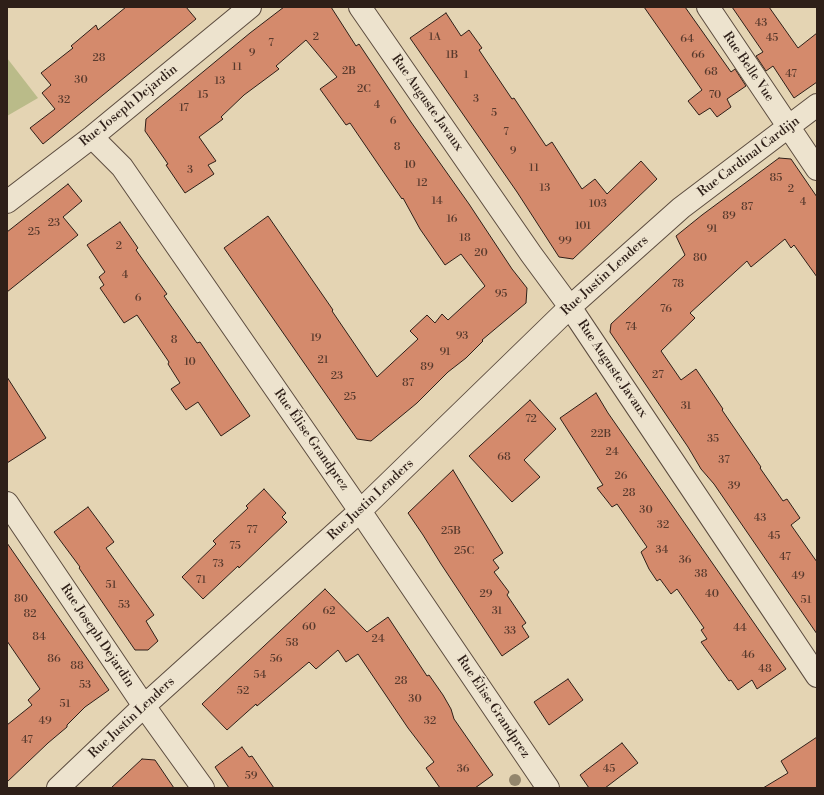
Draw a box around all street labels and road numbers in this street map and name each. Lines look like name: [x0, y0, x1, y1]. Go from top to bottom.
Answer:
street label: Rue Belle Vue: [719, 29, 777, 105]
street label: Rue Auguste Javaux: [388, 52, 466, 154]
street label: Rue Joseph Dejardin: [77, 62, 181, 150]
street label: Rue Cardinal Cardijn: [695, 114, 803, 200]
street label: Rue Justin Lenders: [558, 233, 652, 319]
street label: Rue Auguste Javaux: [574, 317, 650, 421]
street label: Rue Élise Grandprez: [270, 386, 352, 494]
street label: Rue Justin Lenders: [325, 456, 417, 544]
street label: Rue Joseph Dejardin: [57, 581, 137, 691]
street label: Rue Élise Grandprez: [453, 653, 533, 761]
street label: Rue Justin Lenders: [86, 674, 178, 762]

